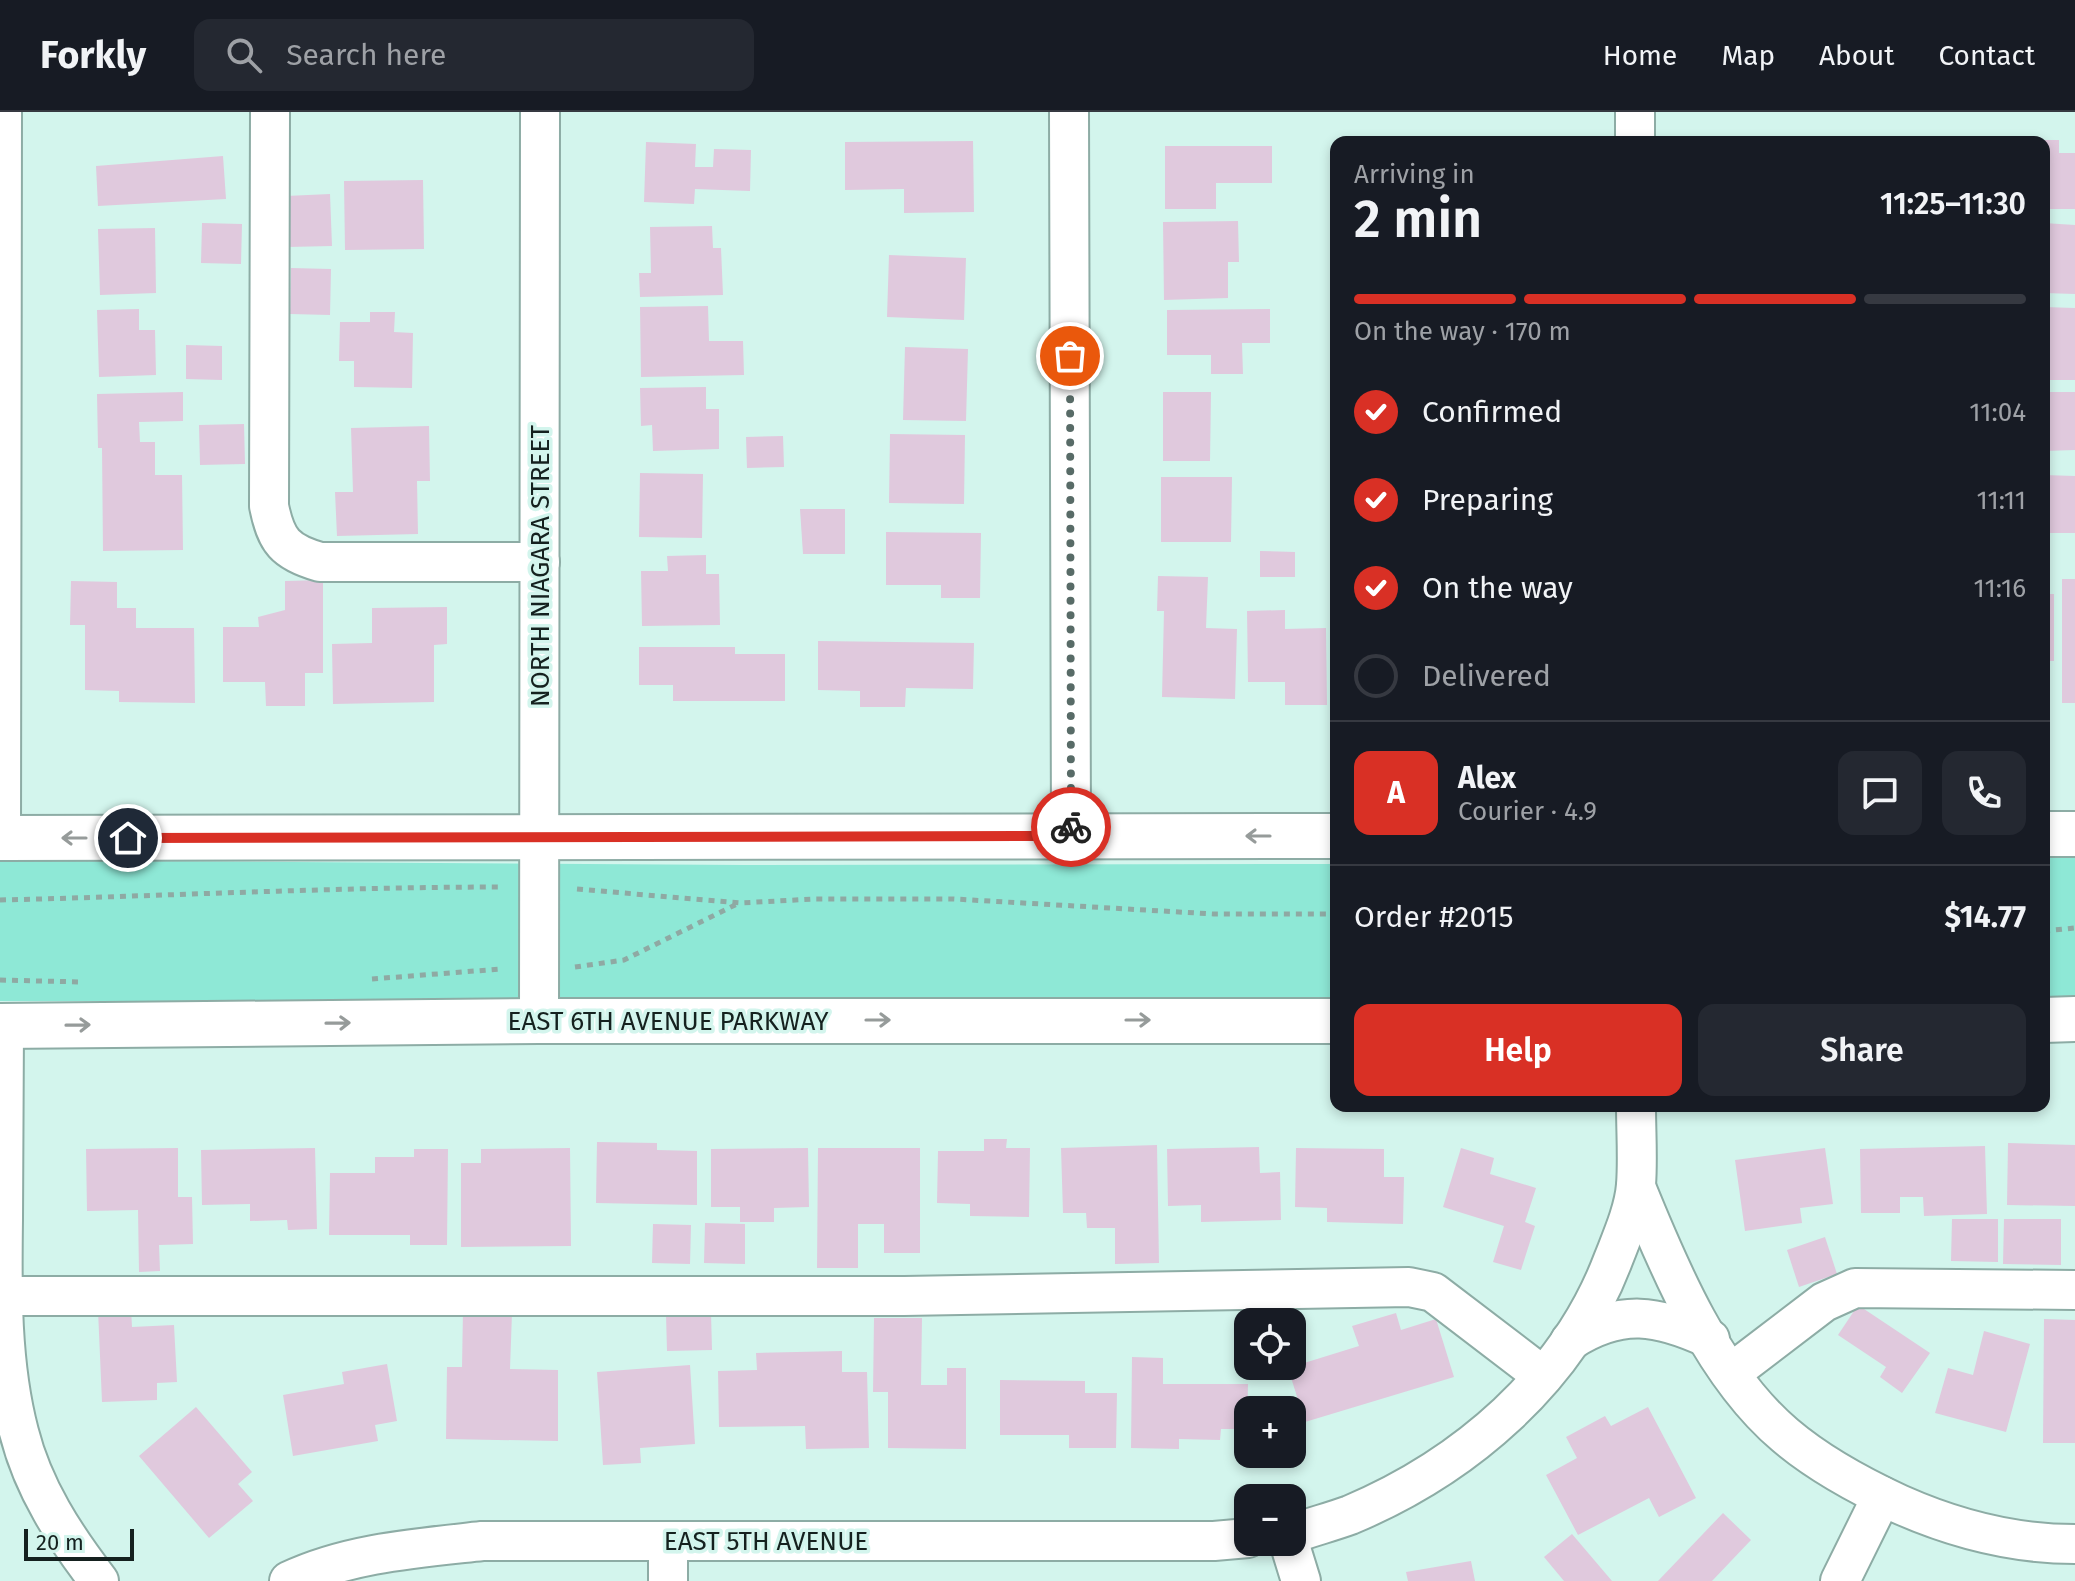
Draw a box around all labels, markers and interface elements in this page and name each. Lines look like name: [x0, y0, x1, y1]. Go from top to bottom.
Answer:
search box: [194, 19, 754, 91]
text: Forkly: [40, 32, 146, 78]
icon: search: [222, 33, 266, 77]
text: Search here: [286, 37, 446, 73]
text: Home: [1603, 39, 1677, 72]
text: Map: [1721, 39, 1775, 72]
text: About: [1819, 39, 1894, 72]
text: Contact: [1938, 39, 2035, 72]
text: Arriving in: [1354, 159, 1475, 190]
text: 11:25–11:30: [1880, 186, 2026, 222]
text: 2 min: [1354, 188, 1482, 251]
text: On the way · 170 m: [1354, 316, 1571, 347]
pin: [1036, 322, 1104, 390]
icon: bag: [1048, 334, 1092, 378]
icon: check: [1354, 390, 1398, 434]
text: Confirmed: [1422, 394, 1562, 430]
text: 11:04: [1969, 397, 2026, 428]
street label: NORTH NIAGARA STREET: [525, 425, 556, 707]
icon: check: [1354, 478, 1398, 522]
text: Preparing: [1422, 482, 1553, 518]
text: 11:11: [1976, 485, 2026, 516]
icon: check: [1354, 566, 1398, 610]
text: On the way: [1422, 570, 1573, 606]
text: 11:16: [1974, 573, 2026, 604]
text: Delivered: [1422, 658, 1551, 694]
button: chat: [1838, 751, 1922, 835]
button: phone: [1942, 751, 2026, 835]
text: Alex: [1458, 760, 1516, 796]
text: A: [1387, 775, 1405, 811]
courier: [1031, 787, 1111, 867]
text: Courier · 4.9: [1458, 796, 1597, 827]
pin: [94, 804, 162, 872]
icon: bike: [1049, 805, 1093, 849]
icon: home: [106, 816, 150, 860]
one-way arrow: [1245, 828, 1272, 844]
one-way arrow: [61, 830, 88, 846]
text: Order #2015: [1354, 899, 1513, 935]
text: $14.77: [1944, 899, 2026, 935]
button: Help: [1354, 1004, 1682, 1096]
button: Share: [1698, 1004, 2026, 1096]
street label: EAST 6TH AVENUE PARKWAY: [508, 1006, 829, 1037]
one-way arrow: [1124, 1012, 1151, 1028]
one-way arrow: [864, 1013, 891, 1028]
one-way arrow: [324, 1015, 351, 1031]
one-way arrow: [64, 1017, 91, 1033]
map controls: [1234, 1308, 1306, 1556]
button: locate: [1234, 1308, 1306, 1380]
button: +: [1234, 1396, 1306, 1468]
button: −: [1234, 1484, 1306, 1556]
scale bar: [24, 1525, 134, 1561]
street label: EAST 5TH AVENUE: [664, 1526, 868, 1557]
text: 20 m: [36, 1529, 84, 1556]

